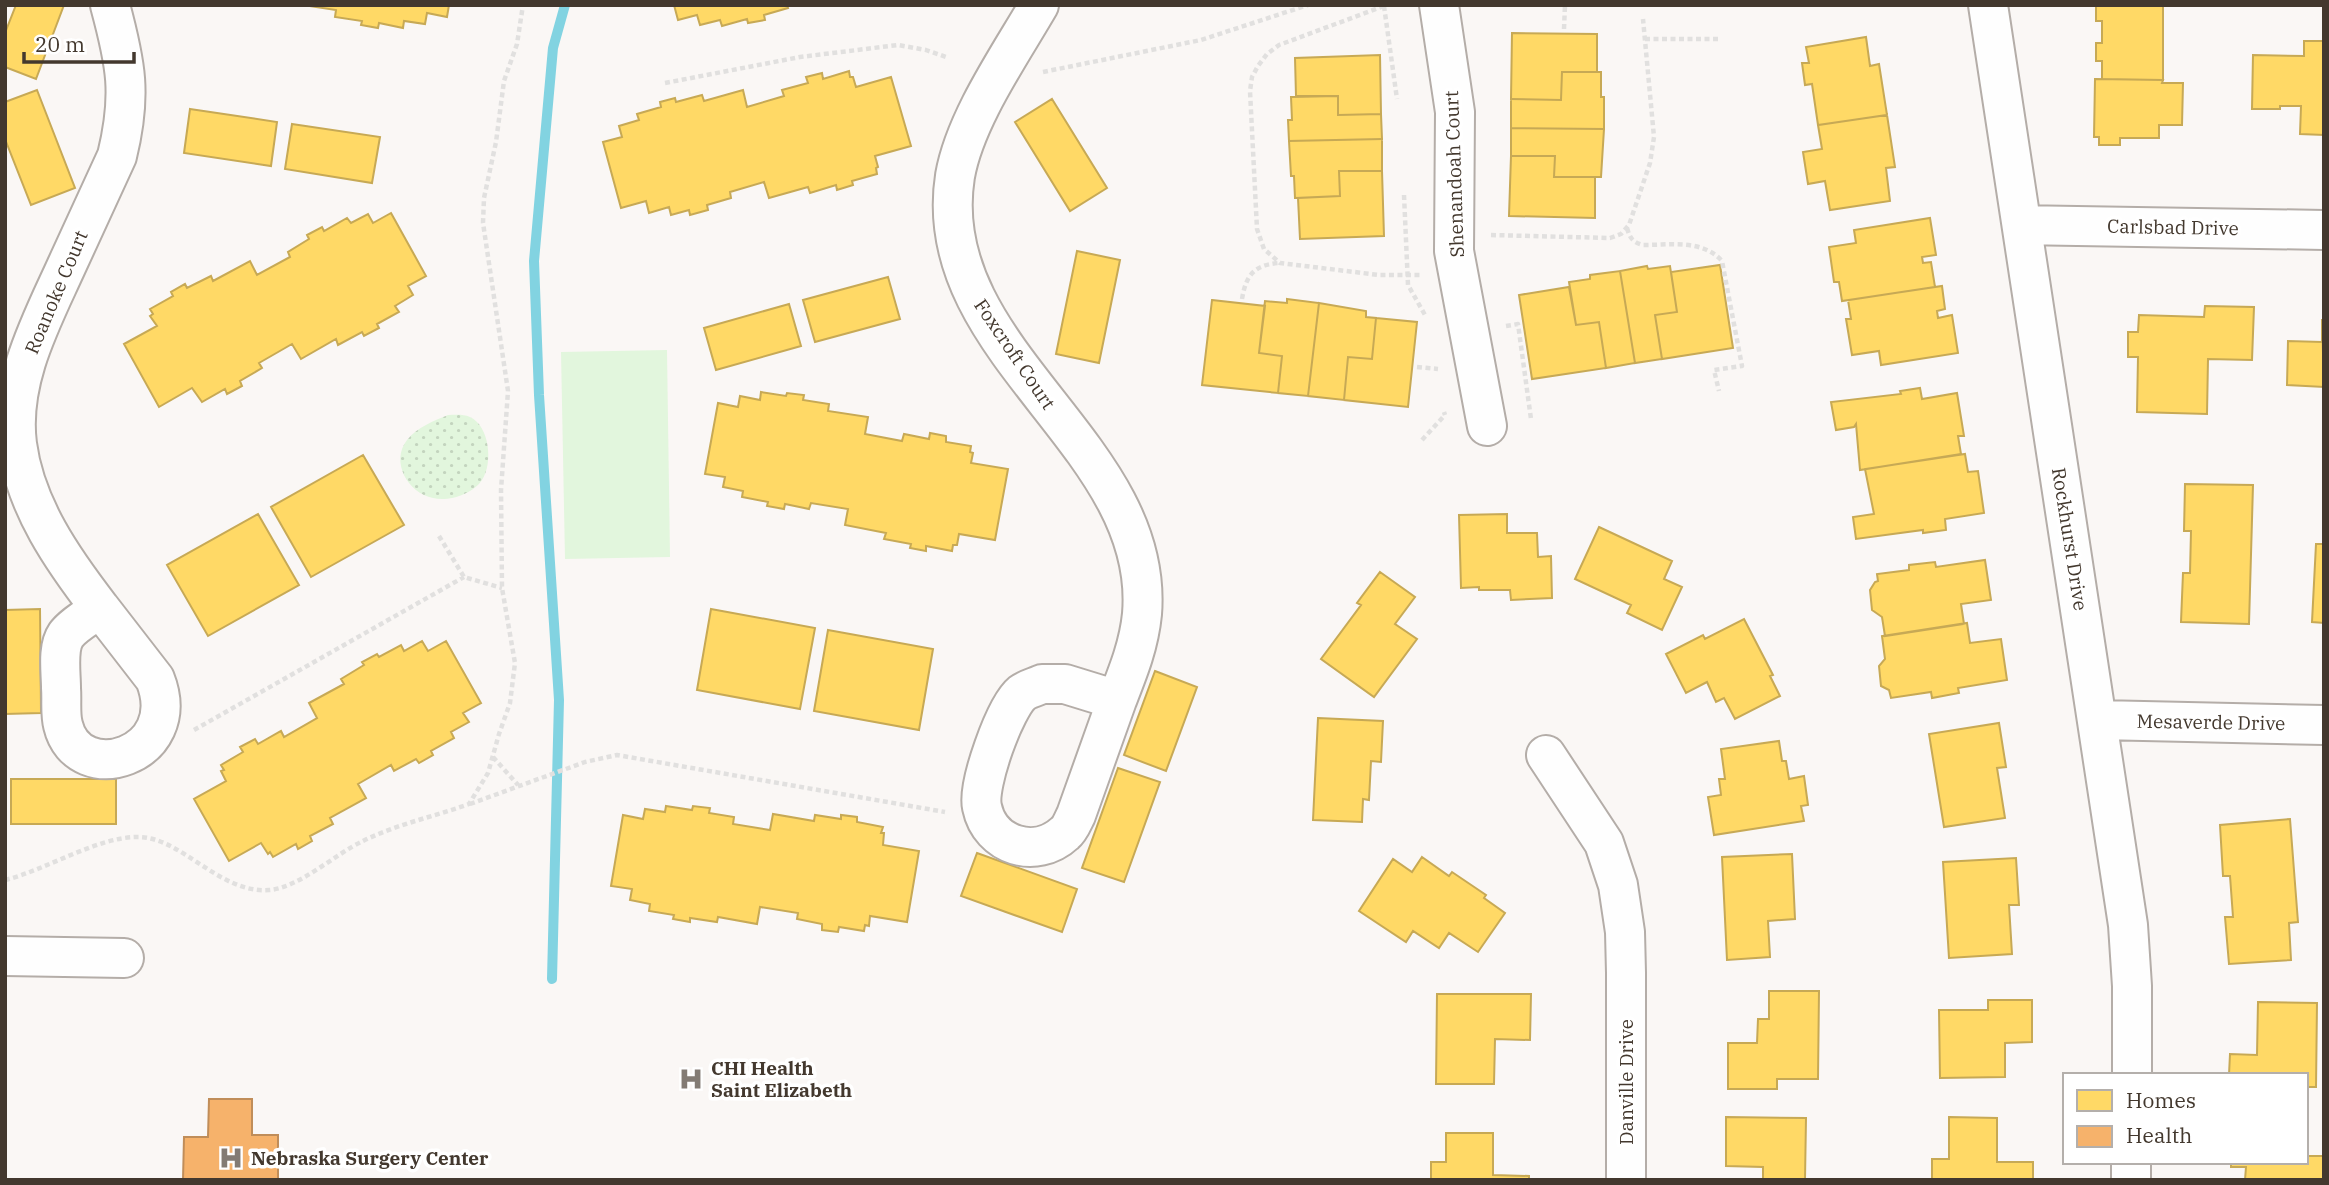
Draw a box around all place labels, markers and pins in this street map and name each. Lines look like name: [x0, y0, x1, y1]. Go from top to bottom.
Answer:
place label: CHI Health Saint Elizabeth: [711, 1056, 852, 1102]
hospital icon: CHI Health Saint Elizabeth: [677, 1065, 705, 1093]
hospital icon: Nebraska Surgery Center: [217, 1144, 245, 1172]
place label: Nebraska Surgery Center: [251, 1146, 489, 1170]

